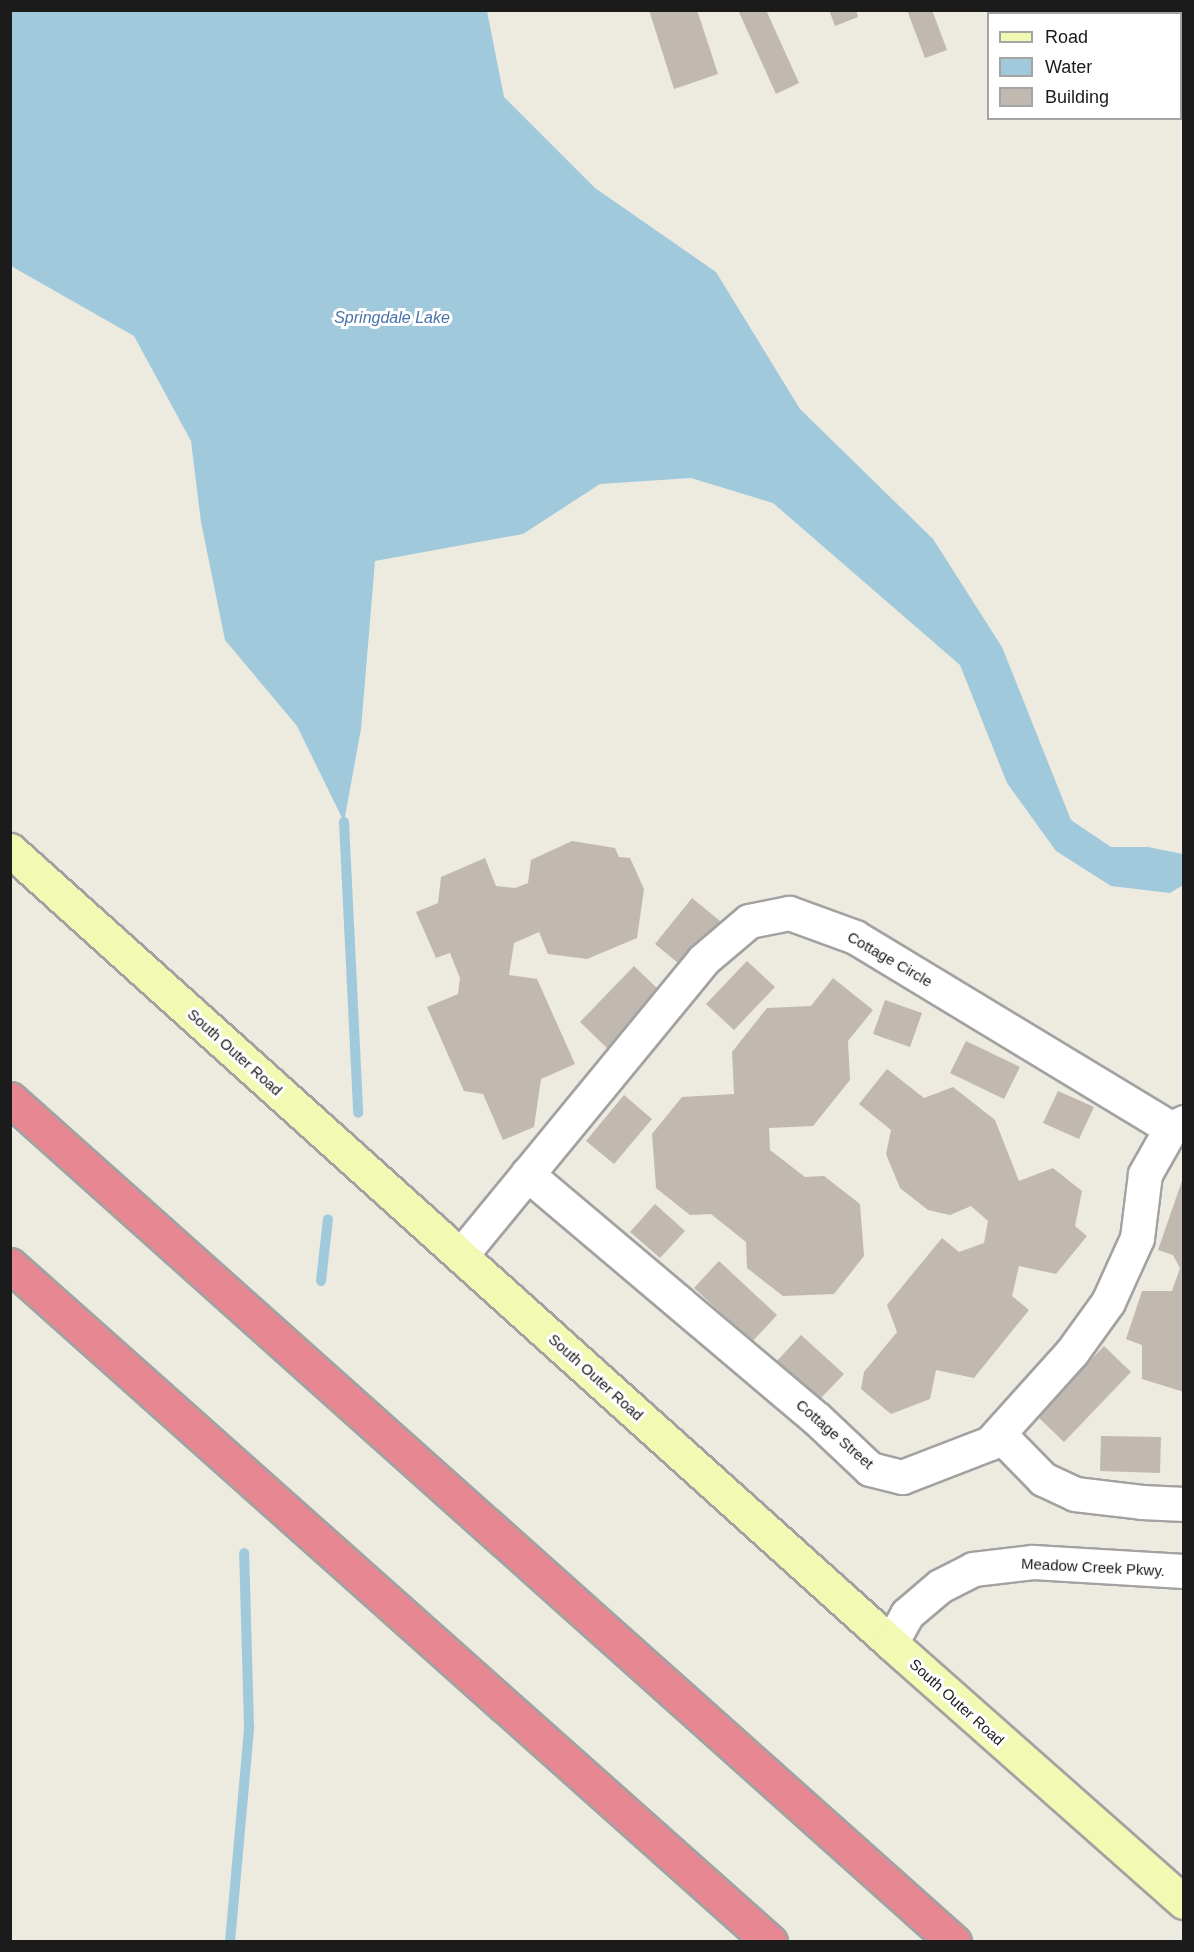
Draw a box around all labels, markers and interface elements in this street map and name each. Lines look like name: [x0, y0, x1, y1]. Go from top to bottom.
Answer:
legend: [987, 12, 1182, 120]
text: Road: [1045, 27, 1088, 47]
text: Water: [1045, 57, 1092, 77]
text: Building: [1045, 87, 1109, 107]
water label: Springdale Lake: [334, 308, 450, 328]
street label: Cottage Circle: [844, 927, 936, 991]
street label: South Outer Road: [184, 1005, 286, 1099]
street label: South Outer Road: [545, 1330, 647, 1424]
street label: Cottage Street: [793, 1395, 877, 1473]
street label: Meadow Creek Pkwy.: [1021, 1554, 1165, 1580]
street label: South Outer Road: [906, 1655, 1008, 1749]

